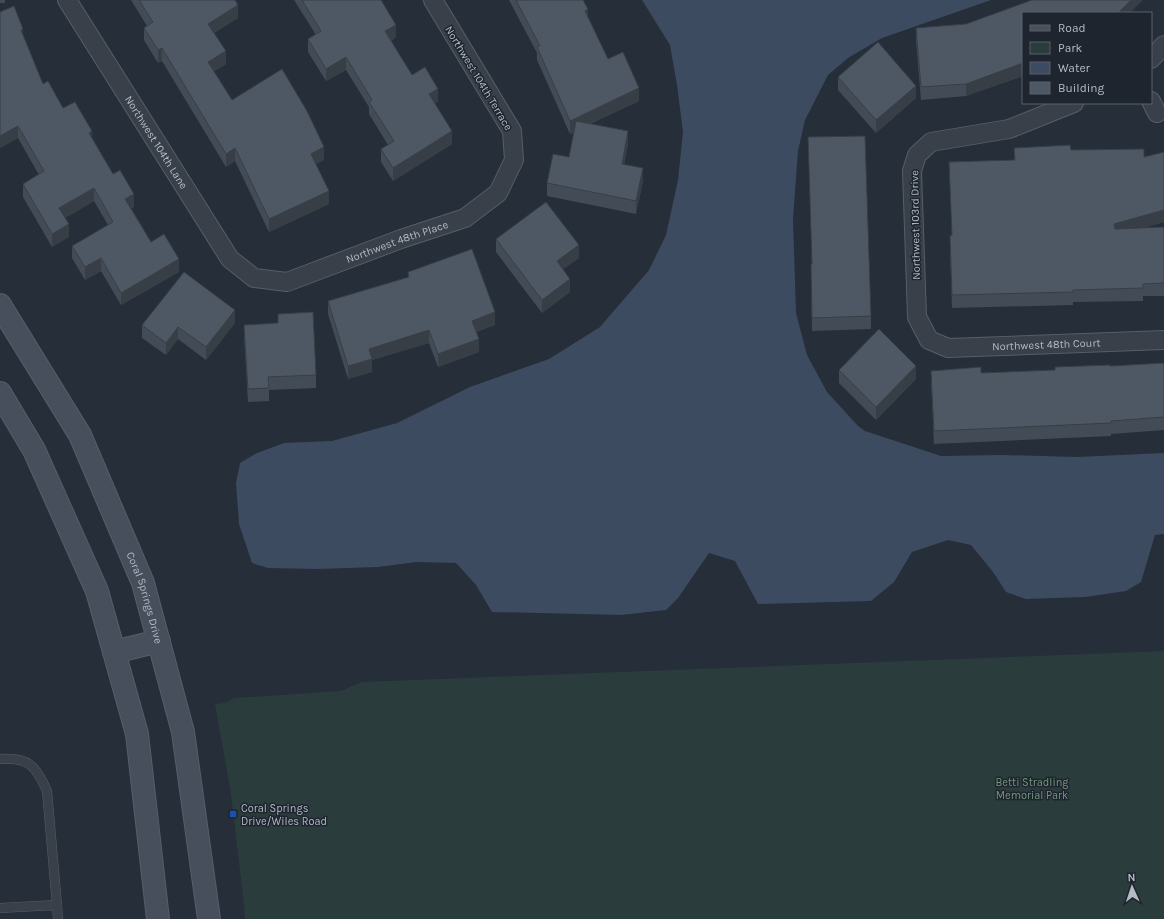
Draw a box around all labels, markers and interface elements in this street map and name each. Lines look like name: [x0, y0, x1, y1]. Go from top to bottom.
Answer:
legend: [1022, 12, 1152, 104]
text: Road: [1058, 21, 1086, 35]
street label: Northwest 104th Terrace: [442, 24, 515, 133]
text: Park: [1058, 41, 1083, 55]
text: Water: [1058, 61, 1091, 75]
text: Building: [1058, 81, 1105, 95]
street label: Northwest 104th Lane: [122, 93, 190, 192]
street label: Northwest 103rd Drive: [908, 170, 923, 280]
street label: Northwest 48th Place: [344, 218, 450, 266]
street label: Northwest 48th Court: [992, 336, 1101, 353]
street label: Coral Springs Drive: [123, 550, 165, 645]
park label: Betti Stradling Memorial Park: [995, 776, 1069, 802]
place label: Coral Springs Drive/Wiles Road: [241, 802, 327, 828]
marker: Coral Springs Drive/Wiles Road: [228, 809, 238, 819]
north arrow: [1112, 867, 1152, 907]
text: N: [1127, 871, 1136, 884]

